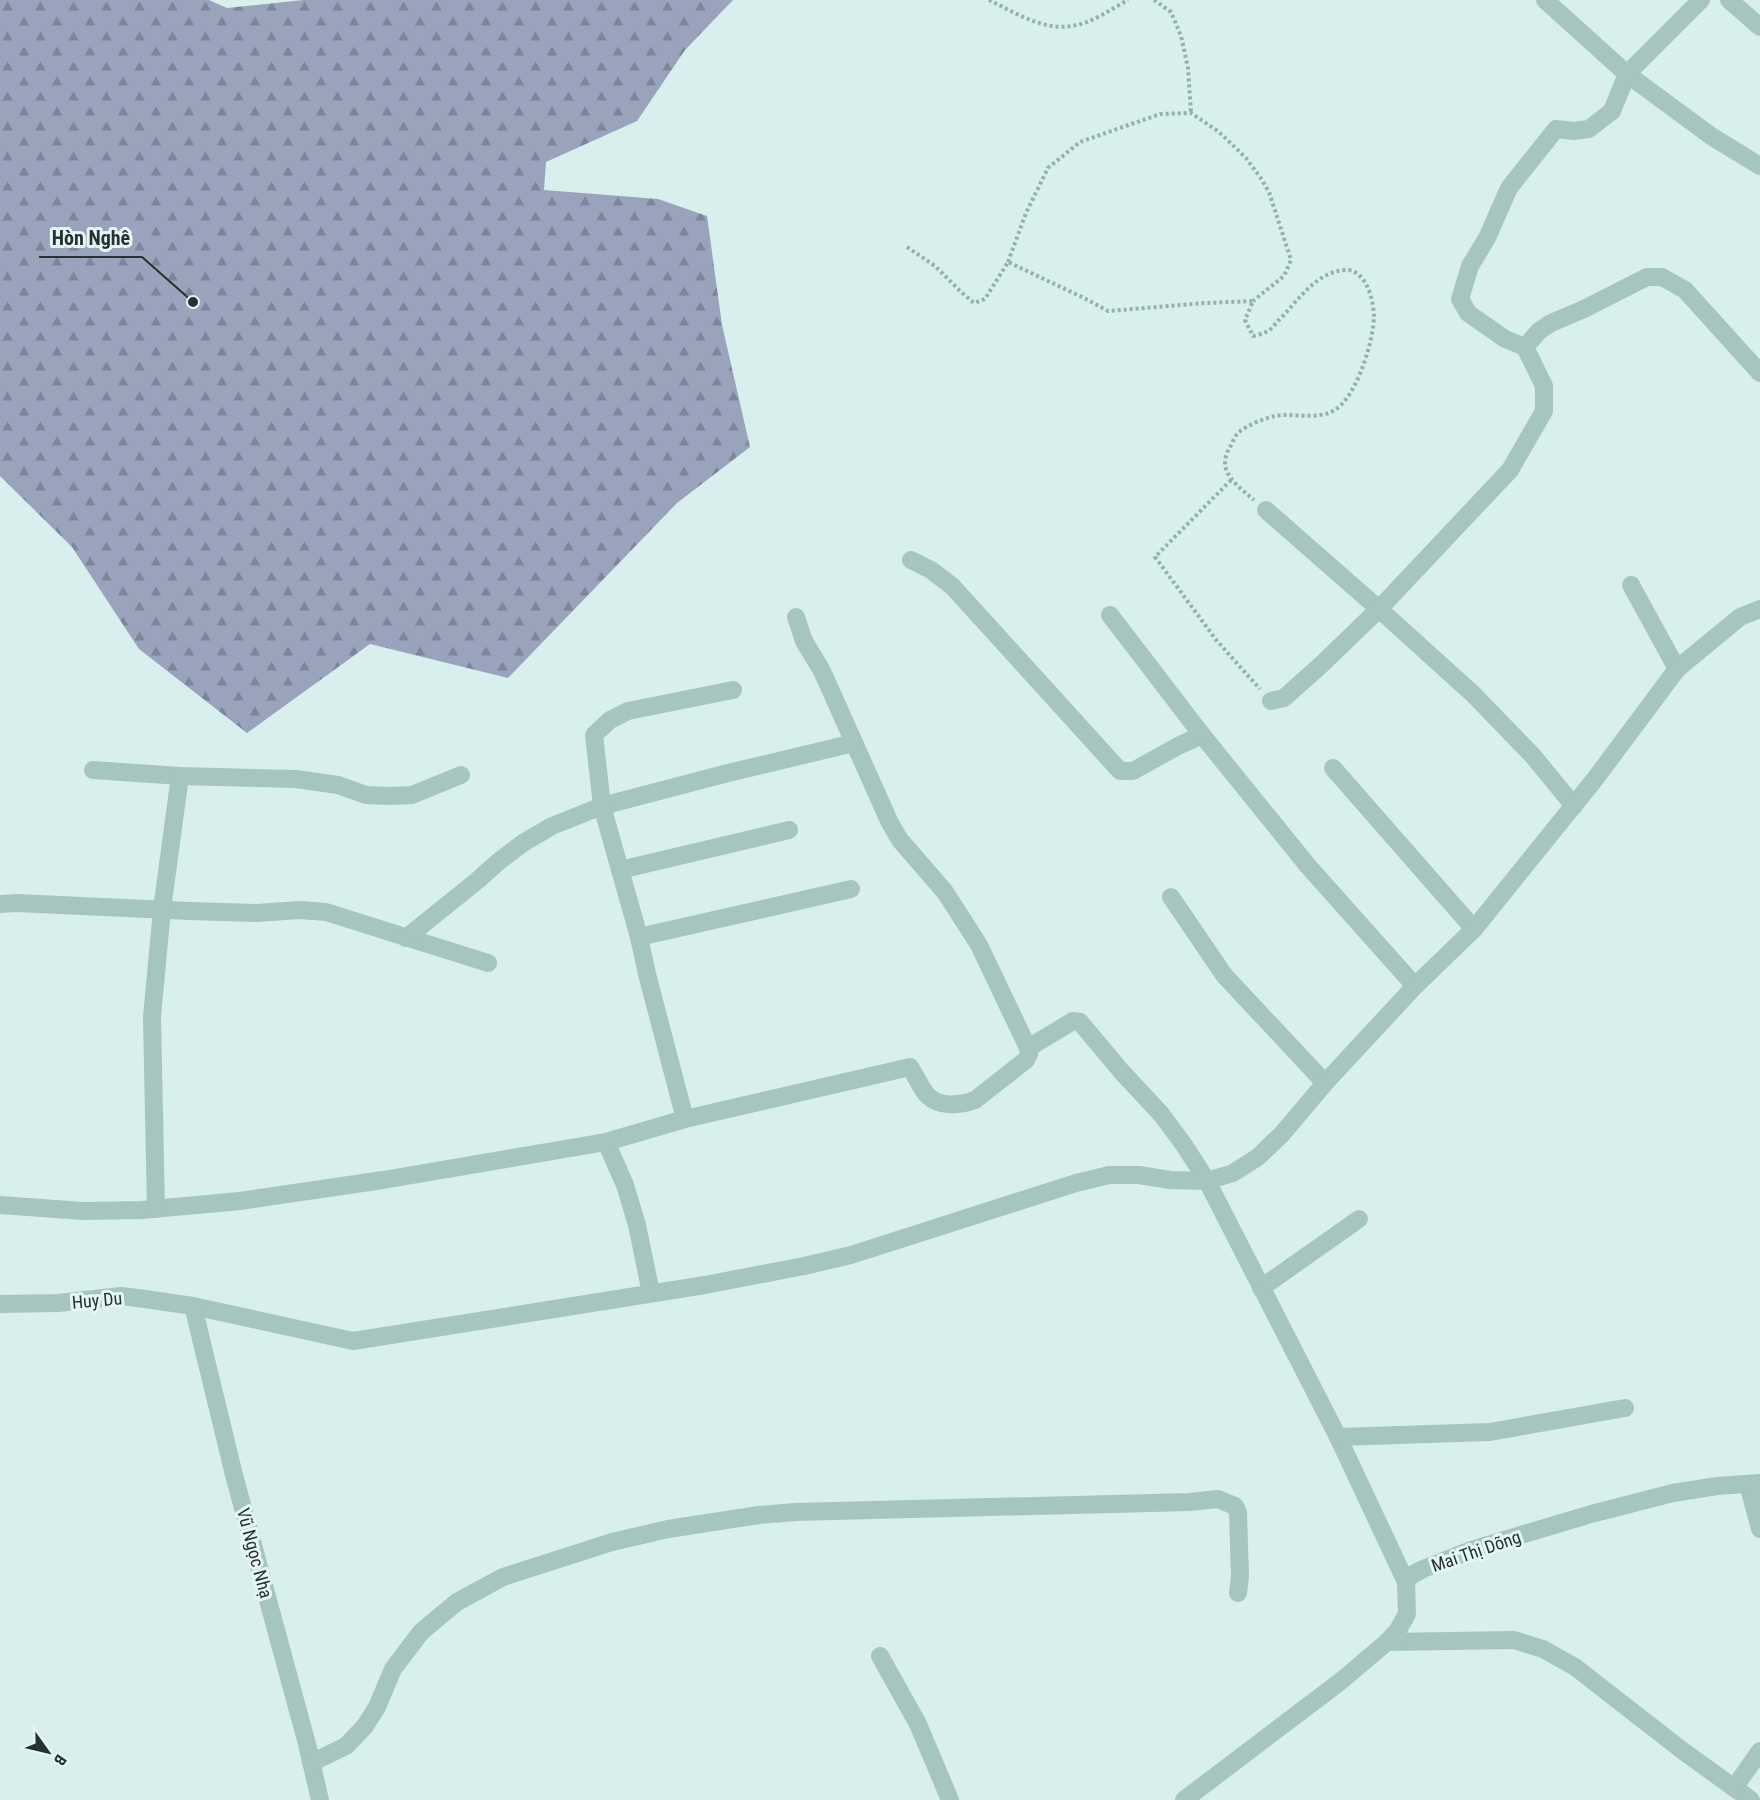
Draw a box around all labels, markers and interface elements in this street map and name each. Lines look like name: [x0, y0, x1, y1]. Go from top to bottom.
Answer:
callout: Hòn Nghê: [39, 219, 142, 257]
text: Hòn Nghê: [52, 226, 130, 250]
street label: Huy Du: [71, 1287, 123, 1313]
street label: Vũ Ngọc Nhạ: [233, 1506, 277, 1600]
street label: Mai Thị Dõng: [1428, 1526, 1524, 1576]
north arrow: [18, 1722, 78, 1782]
text: B: [50, 1751, 70, 1769]

